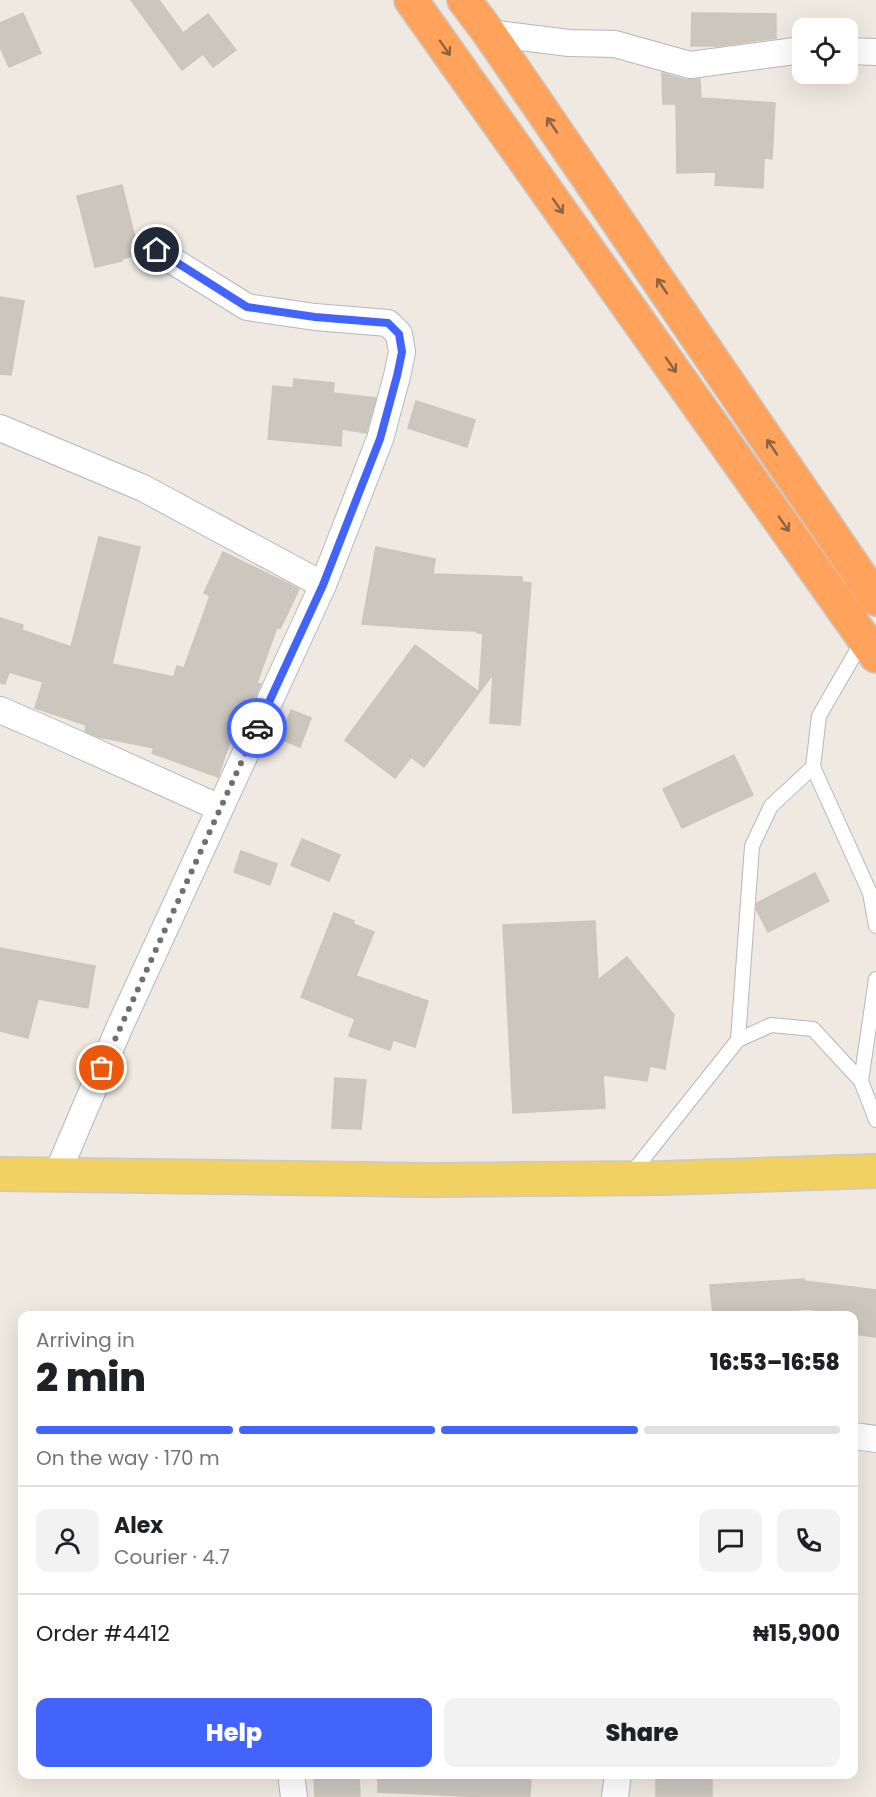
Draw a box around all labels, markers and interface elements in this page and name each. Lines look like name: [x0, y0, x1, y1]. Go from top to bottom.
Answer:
map controls: [792, 18, 858, 84]
button: locate: [792, 18, 858, 84]
one-way arrow: [439, 39, 451, 55]
one-way arrow: [546, 117, 558, 133]
one-way arrow: [552, 198, 564, 214]
pin: [131, 224, 182, 275]
icon: home: [140, 233, 173, 266]
one-way arrow: [656, 278, 668, 294]
one-way arrow: [665, 357, 677, 373]
one-way arrow: [766, 439, 778, 455]
one-way arrow: [778, 516, 790, 532]
courier: [227, 698, 287, 758]
icon: car: [241, 712, 274, 745]
pin: [76, 1042, 127, 1093]
icon: bag: [85, 1051, 118, 1084]
text: Arriving in: [36, 1326, 135, 1354]
text: 16:53–16:58: [710, 1347, 840, 1378]
text: 2 min: [36, 1350, 146, 1405]
text: On the way · 170 m: [36, 1444, 220, 1472]
button: person: [36, 1509, 99, 1572]
button: chat: [699, 1509, 762, 1572]
button: phone: [777, 1509, 840, 1572]
text: Alex: [114, 1510, 163, 1541]
text: Courier · 4.7: [114, 1543, 230, 1571]
text: Order #4412: [36, 1618, 170, 1649]
text: ₦15,900: [753, 1618, 840, 1649]
button: Help: [36, 1698, 432, 1767]
button: Share: [444, 1698, 840, 1767]

